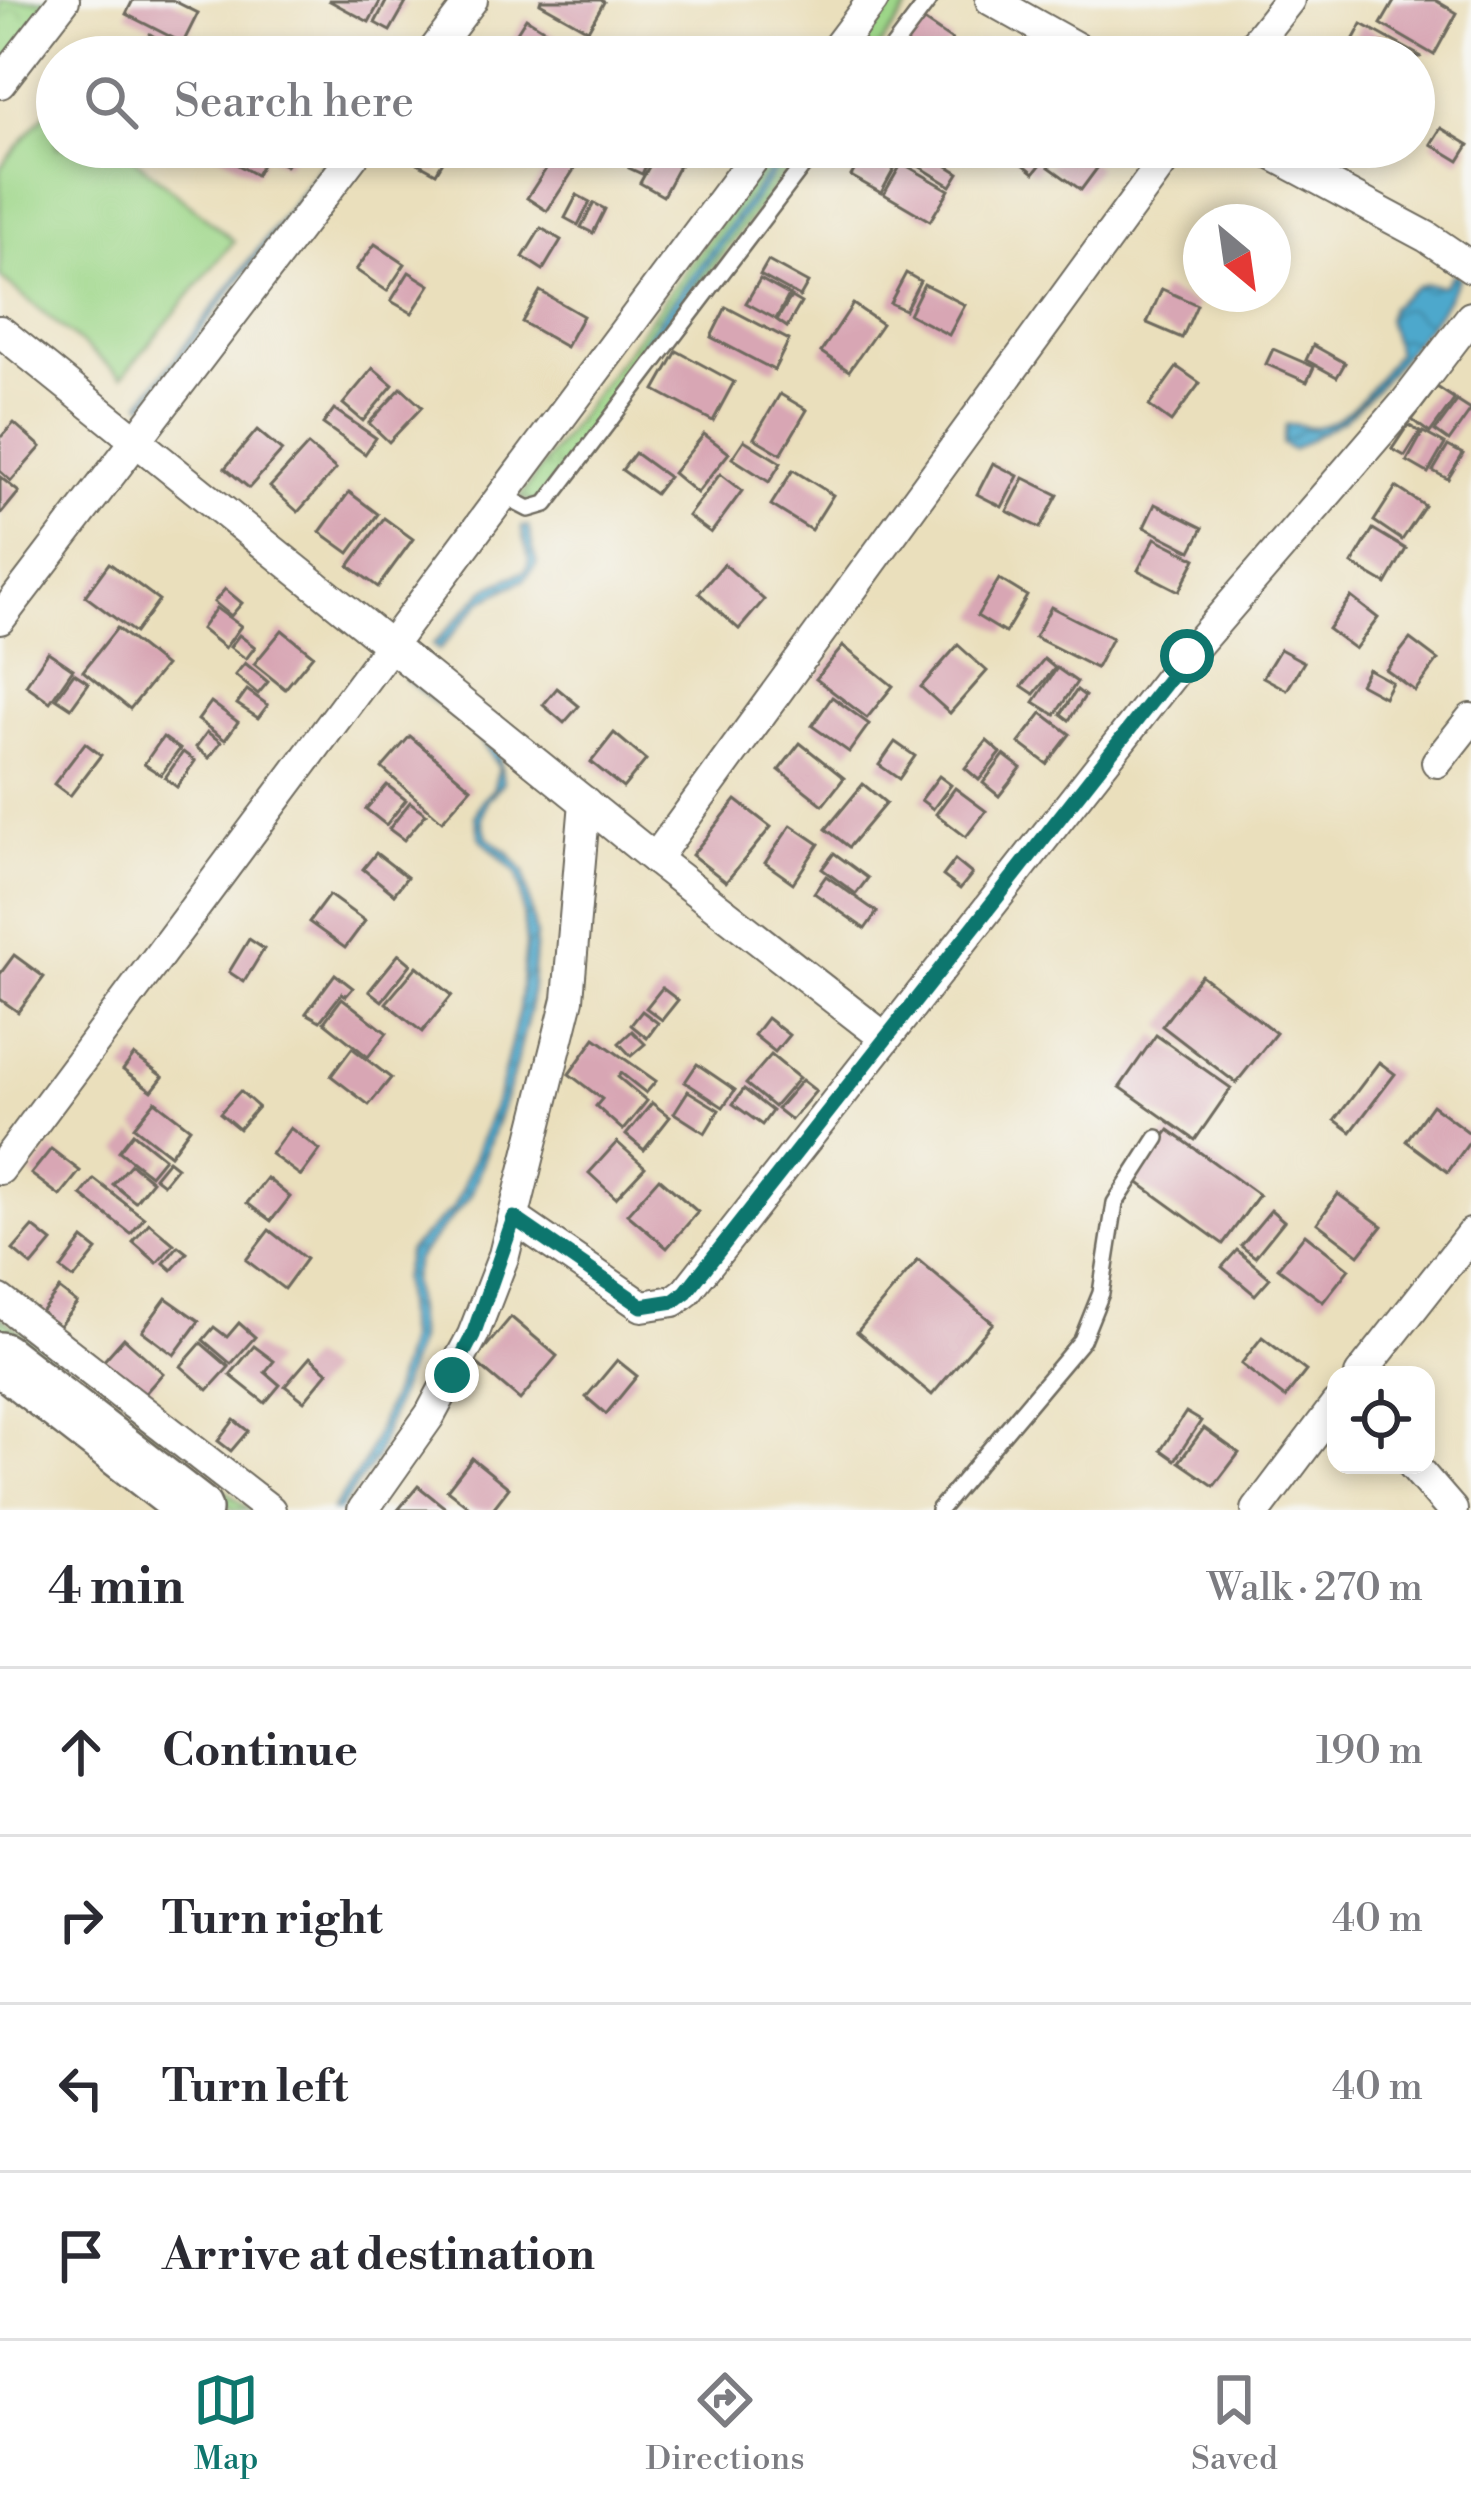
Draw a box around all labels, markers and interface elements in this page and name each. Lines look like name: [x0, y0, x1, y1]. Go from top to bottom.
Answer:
search box: [36, 36, 1435, 168]
icon: search: [78, 69, 144, 135]
text: Search here: [174, 74, 414, 131]
north arrow: [1183, 204, 1291, 312]
route start: [1160, 629, 1214, 683]
route end: [425, 1348, 479, 1402]
map controls: [1327, 1366, 1435, 1474]
button: locate: [1327, 1366, 1435, 1474]
text: 4 min: [48, 1556, 184, 1620]
text: Walk · 270 m: [1207, 1564, 1423, 1613]
icon: ahead: [48, 1719, 114, 1785]
text: Continue: [162, 1723, 358, 1780]
text: 190 m: [1316, 1727, 1423, 1776]
icon: right: [48, 1887, 114, 1953]
text: Turn right: [162, 1891, 383, 1948]
text: 40 m: [1332, 1895, 1423, 1944]
icon: left: [48, 2055, 114, 2121]
text: Turn left: [162, 2059, 348, 2116]
text: 40 m: [1332, 2063, 1423, 2112]
icon: arrive: [48, 2223, 114, 2289]
text: Arrive at destination: [162, 2227, 595, 2284]
tab: Map: [193, 2367, 259, 2480]
tab: Directions: [646, 2367, 805, 2480]
tab: Saved: [1191, 2367, 1278, 2480]

